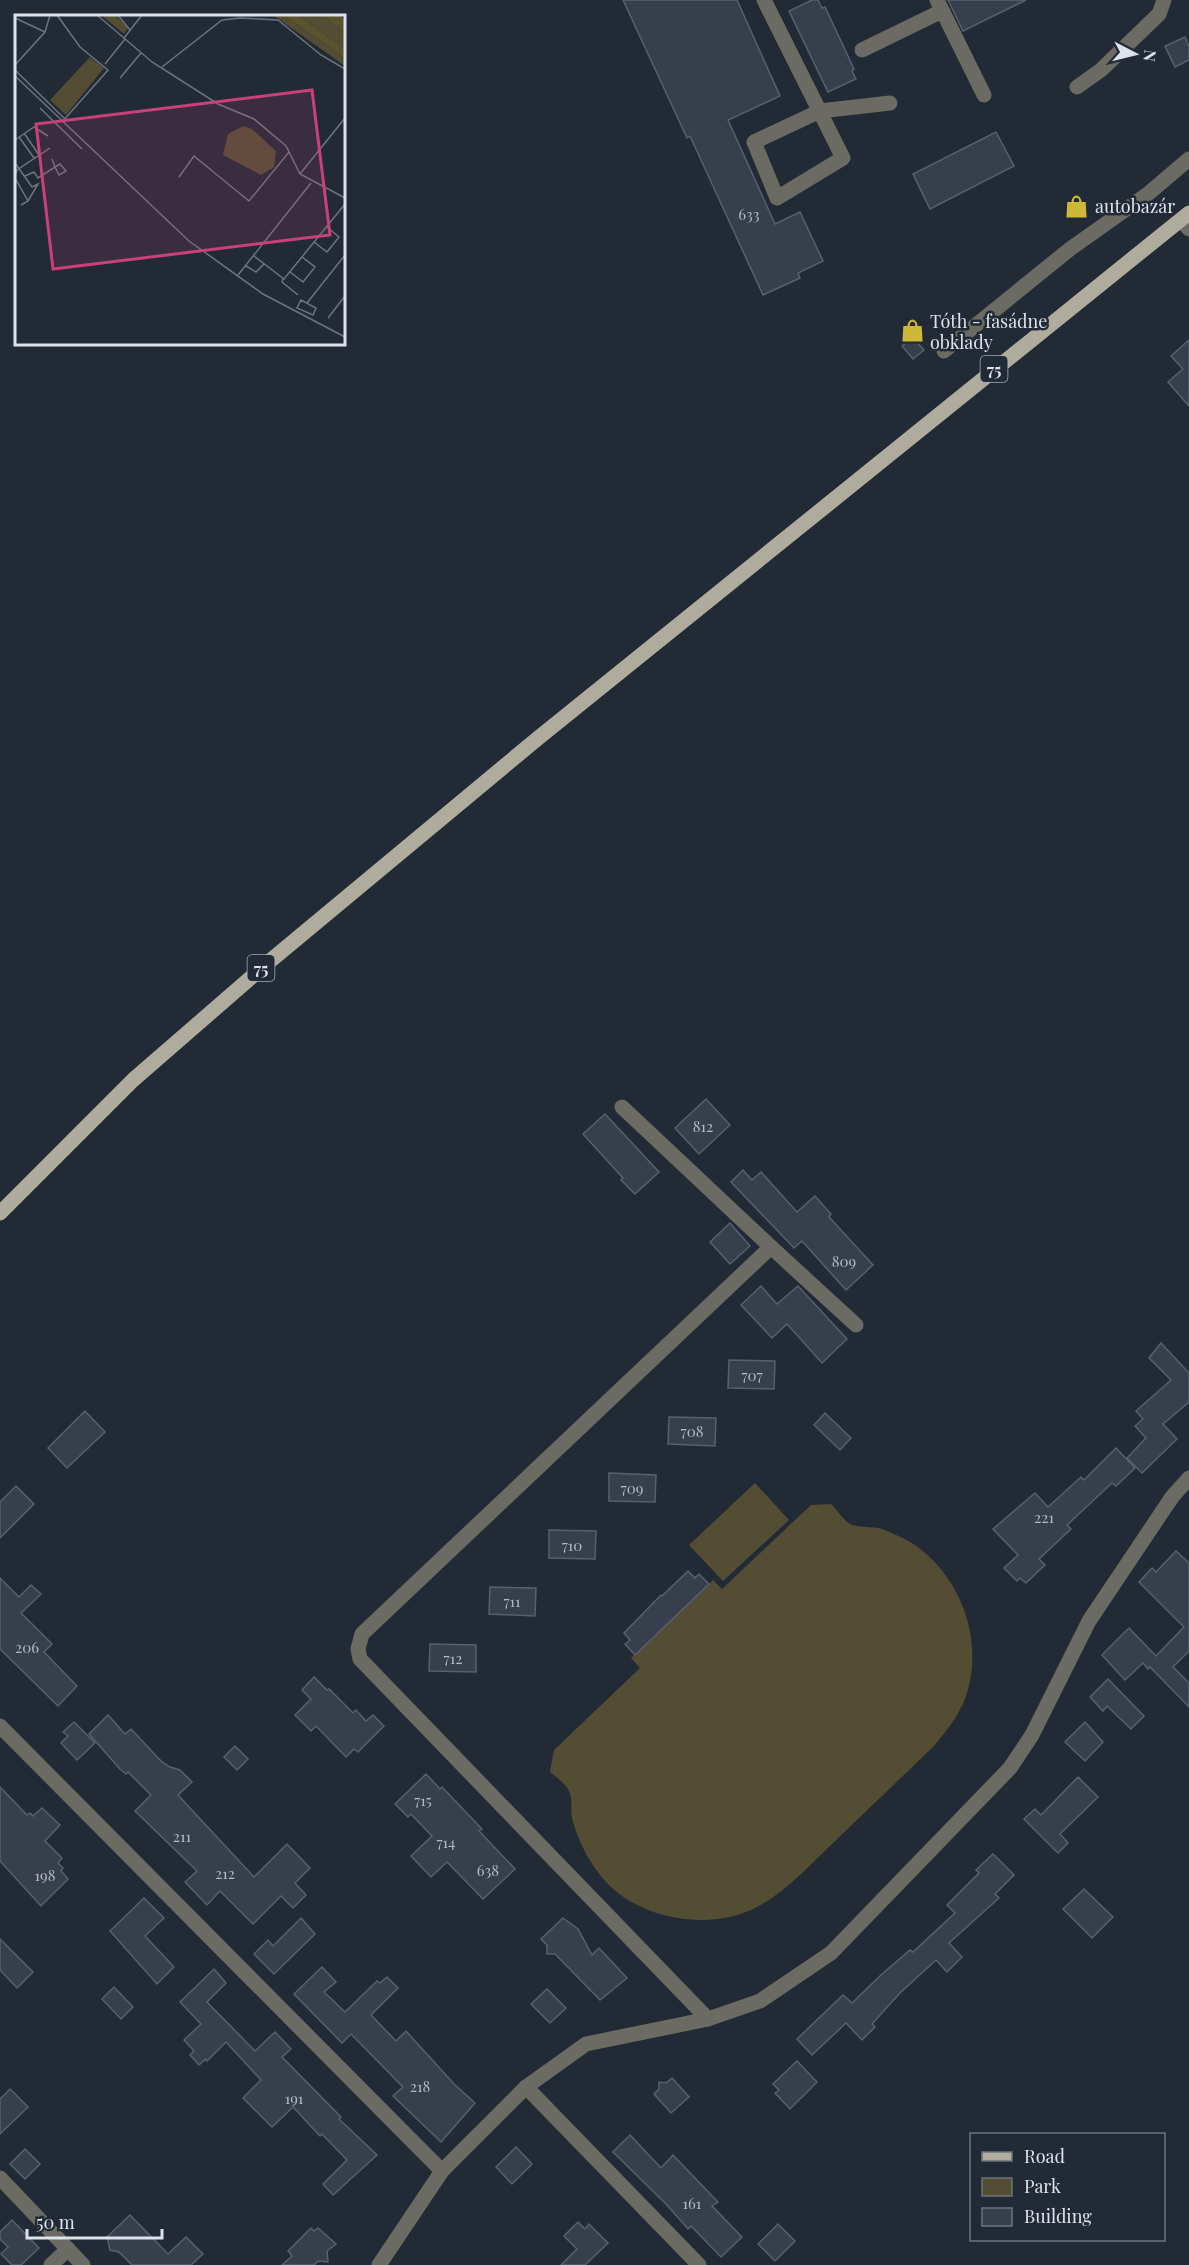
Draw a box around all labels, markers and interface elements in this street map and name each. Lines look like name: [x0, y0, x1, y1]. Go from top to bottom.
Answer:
inset map: [15, 15, 345, 345]
north arrow: [1105, 24, 1165, 84]
text: N: [1139, 49, 1162, 63]
shop icon: autobazár: [1064, 193, 1090, 219]
place label: autobazár: [1095, 194, 1175, 218]
house number: 633: [738, 204, 760, 224]
place label: Tóth - fasádne obklady: [930, 309, 1047, 354]
shop icon: Tóth - fasádne obklady: [899, 318, 925, 344]
road number: 75: [980, 356, 1008, 382]
road number: 75: [248, 955, 274, 981]
house number: 812: [693, 1116, 713, 1136]
house number: 809: [832, 1251, 856, 1271]
house number: 707: [741, 1365, 763, 1385]
house number: 708: [681, 1421, 704, 1441]
house number: 709: [621, 1478, 643, 1498]
house number: 221: [1034, 1507, 1054, 1527]
house number: 710: [562, 1535, 582, 1555]
house number: 711: [503, 1591, 521, 1611]
house number: 206: [15, 1637, 39, 1657]
house number: 712: [444, 1648, 462, 1668]
house number: 715: [414, 1790, 432, 1810]
house number: 211: [173, 1826, 192, 1846]
house number: 714: [436, 1832, 456, 1852]
house number: 638: [477, 1860, 499, 1880]
house number: 212: [215, 1863, 235, 1883]
house number: 198: [35, 1865, 56, 1885]
house number: 218: [410, 2076, 430, 2096]
house number: 191: [285, 2088, 304, 2108]
legend: [970, 2133, 1165, 2241]
text: Road: [1024, 2144, 1065, 2168]
text: Park: [1024, 2174, 1061, 2198]
house number: 161: [683, 2193, 702, 2213]
scale bar: [27, 2202, 162, 2240]
text: Building: [1024, 2204, 1092, 2228]
text: 50 m: [36, 2210, 75, 2234]

